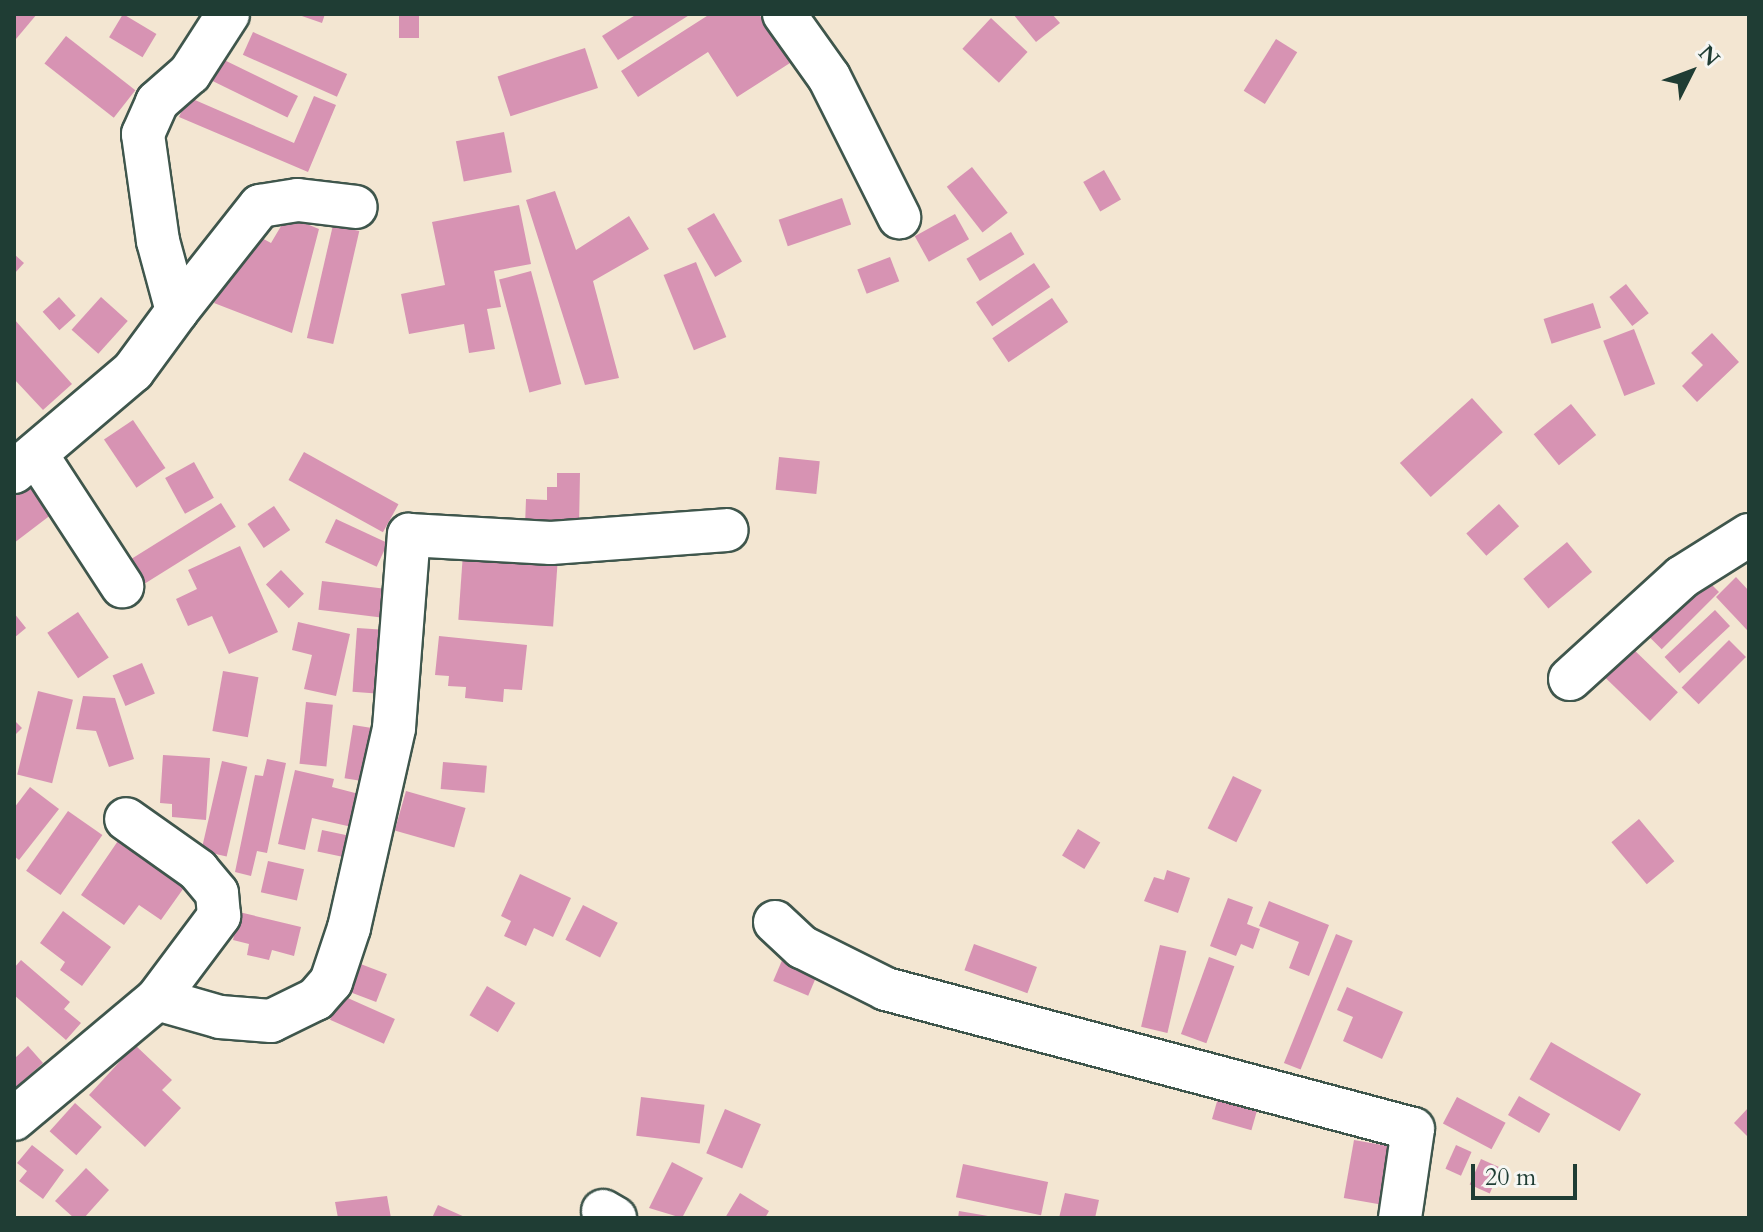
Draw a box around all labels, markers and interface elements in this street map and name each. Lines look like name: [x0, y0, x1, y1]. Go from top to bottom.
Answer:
north arrow: [1651, 32, 1731, 112]
text: N: [1691, 39, 1726, 73]
scale bar: [1475, 1148, 1581, 1198]
text: 20 m: [1485, 1161, 1536, 1194]

